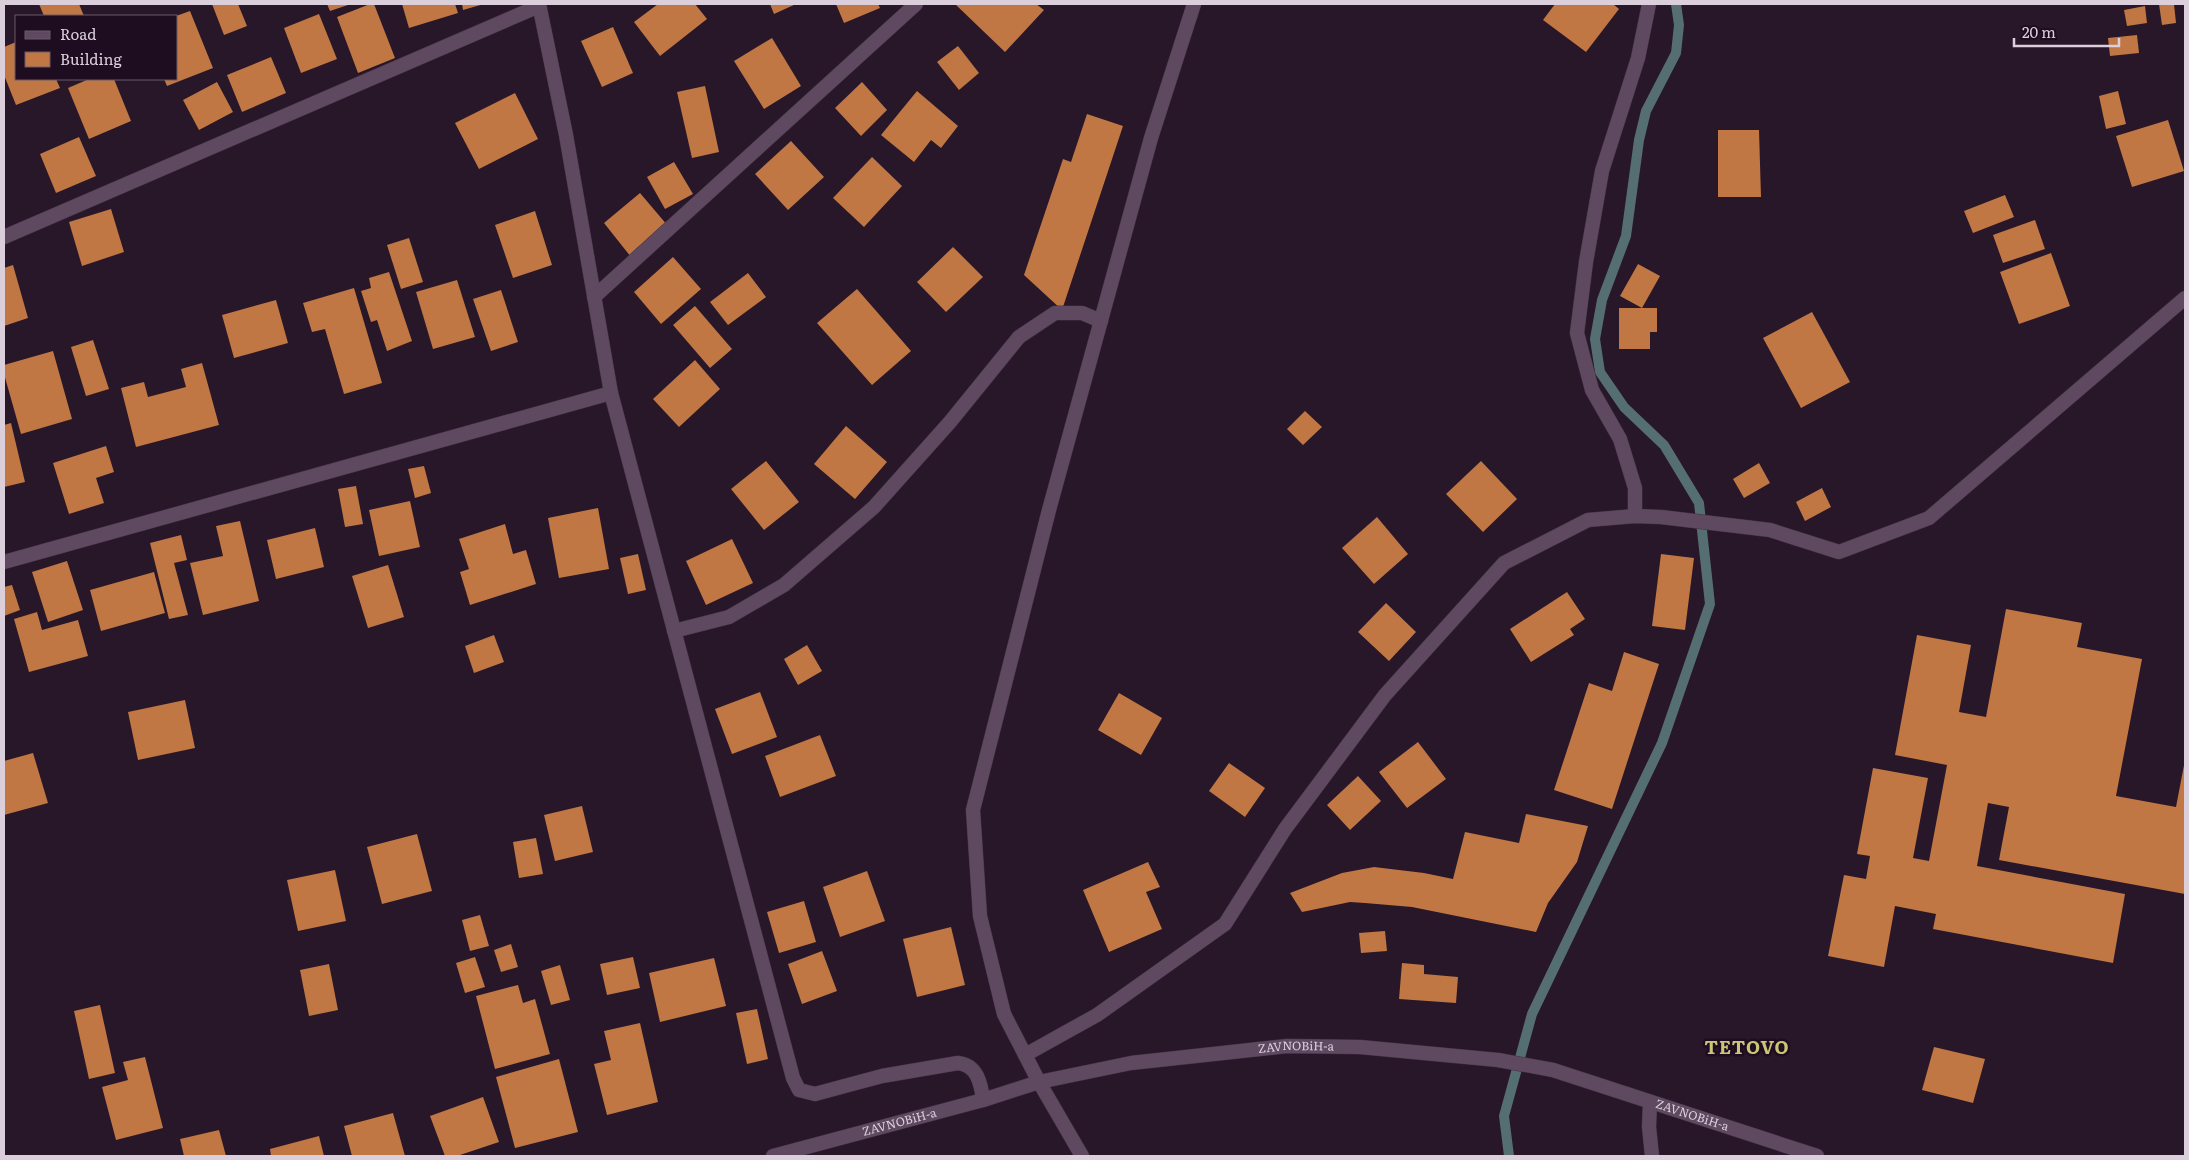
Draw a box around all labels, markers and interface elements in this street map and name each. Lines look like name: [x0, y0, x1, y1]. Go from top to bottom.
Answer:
legend: [15, 15, 178, 80]
scale bar: [2014, 15, 2119, 47]
text: 20 m: [2022, 20, 2056, 43]
text: Road: [60, 22, 96, 45]
text: Building: [60, 47, 122, 70]
district label: TETOVO: [1705, 1033, 1789, 1060]
street label: ZAVNOBiH-a: [1257, 1036, 1335, 1057]
street label: ZAVNOBiH-a: [1654, 1094, 1732, 1135]
street label: ZAVNOBiH-a: [860, 1103, 939, 1140]

